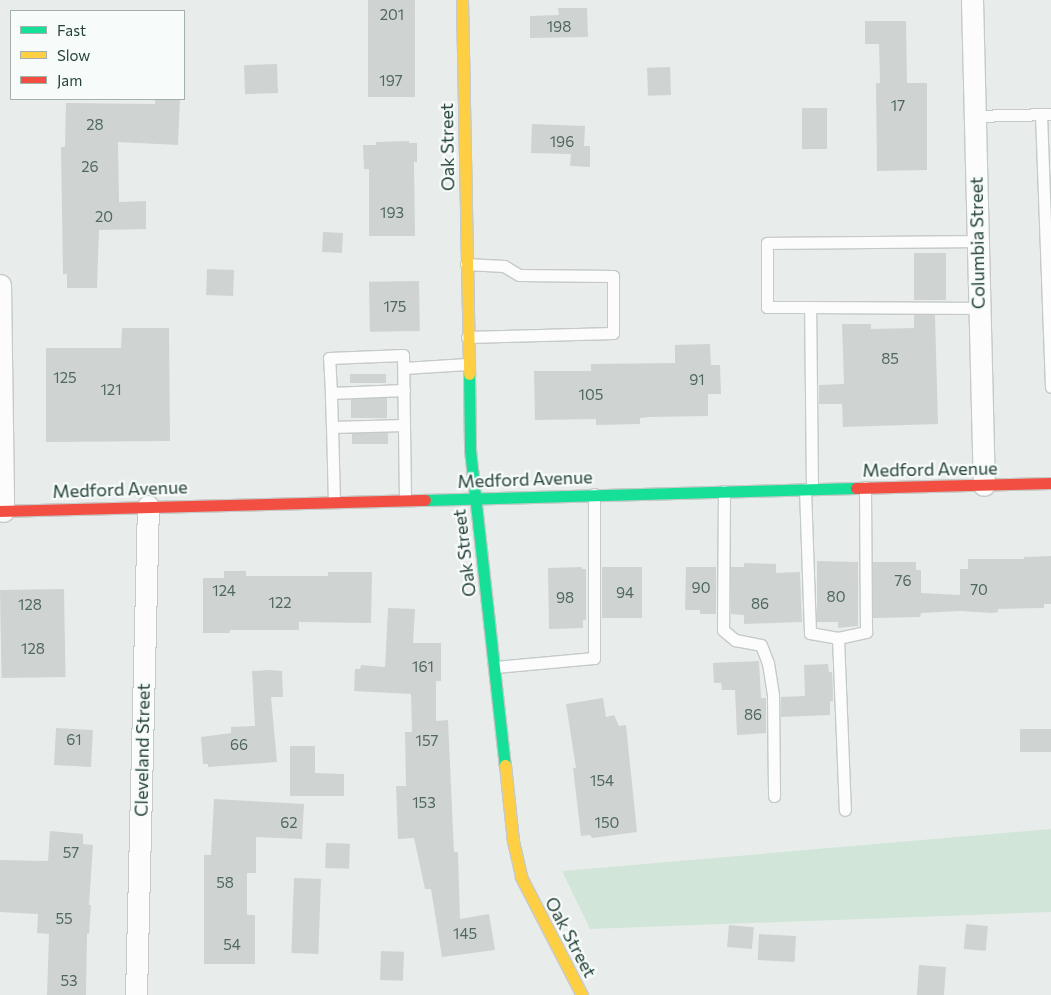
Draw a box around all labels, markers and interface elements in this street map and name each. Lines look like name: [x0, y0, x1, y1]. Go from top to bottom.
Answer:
house number: 201: [380, 6, 404, 24]
legend: [10, 10, 185, 100]
house number: 198: [547, 18, 571, 36]
text: Fast: [57, 21, 86, 39]
text: Slow: [57, 46, 90, 64]
text: Jam: [57, 71, 82, 89]
house number: 197: [379, 72, 403, 90]
house number: 17: [891, 97, 905, 115]
street label: Oak Street: [435, 103, 459, 191]
house number: 28: [86, 116, 104, 134]
house number: 196: [550, 133, 574, 151]
house number: 26: [81, 158, 99, 176]
street label: Columbia Street: [965, 177, 989, 309]
house number: 193: [380, 204, 404, 222]
house number: 20: [95, 208, 113, 226]
house number: 175: [384, 298, 406, 316]
house number: 85: [881, 350, 899, 368]
house number: 125: [53, 369, 77, 387]
house number: 91: [689, 371, 705, 389]
house number: 121: [100, 381, 122, 399]
house number: 105: [579, 386, 603, 404]
street label: Medford Avenue: [862, 457, 998, 481]
street label: Medford Avenue: [457, 466, 593, 492]
street label: Medford Avenue: [52, 476, 188, 502]
street label: Oak Street: [448, 508, 480, 598]
house number: 76: [895, 572, 911, 590]
house number: 90: [692, 579, 710, 597]
house number: 70: [970, 581, 988, 599]
house number: 124: [212, 582, 236, 600]
house number: 94: [616, 584, 634, 602]
house number: 80: [827, 588, 845, 606]
house number: 98: [556, 589, 574, 607]
house number: 122: [268, 594, 292, 612]
house number: 86: [751, 595, 769, 613]
house number: 128: [18, 596, 42, 614]
house number: 128: [21, 640, 45, 658]
house number: 161: [412, 658, 434, 676]
street label: Cleveland Street: [130, 683, 154, 817]
house number: 86: [744, 706, 762, 724]
house number: 61: [66, 731, 82, 749]
house number: 157: [416, 732, 438, 750]
house number: 66: [230, 736, 248, 754]
house number: 154: [590, 772, 614, 790]
house number: 153: [412, 794, 436, 812]
house number: 62: [280, 814, 298, 832]
house number: 150: [595, 814, 619, 832]
house number: 57: [63, 844, 79, 862]
house number: 58: [216, 874, 234, 892]
street label: Oak Street: [541, 893, 601, 981]
house number: 55: [55, 910, 73, 928]
house number: 145: [453, 925, 477, 943]
house number: 54: [223, 936, 241, 954]
house number: 53: [60, 972, 78, 990]

